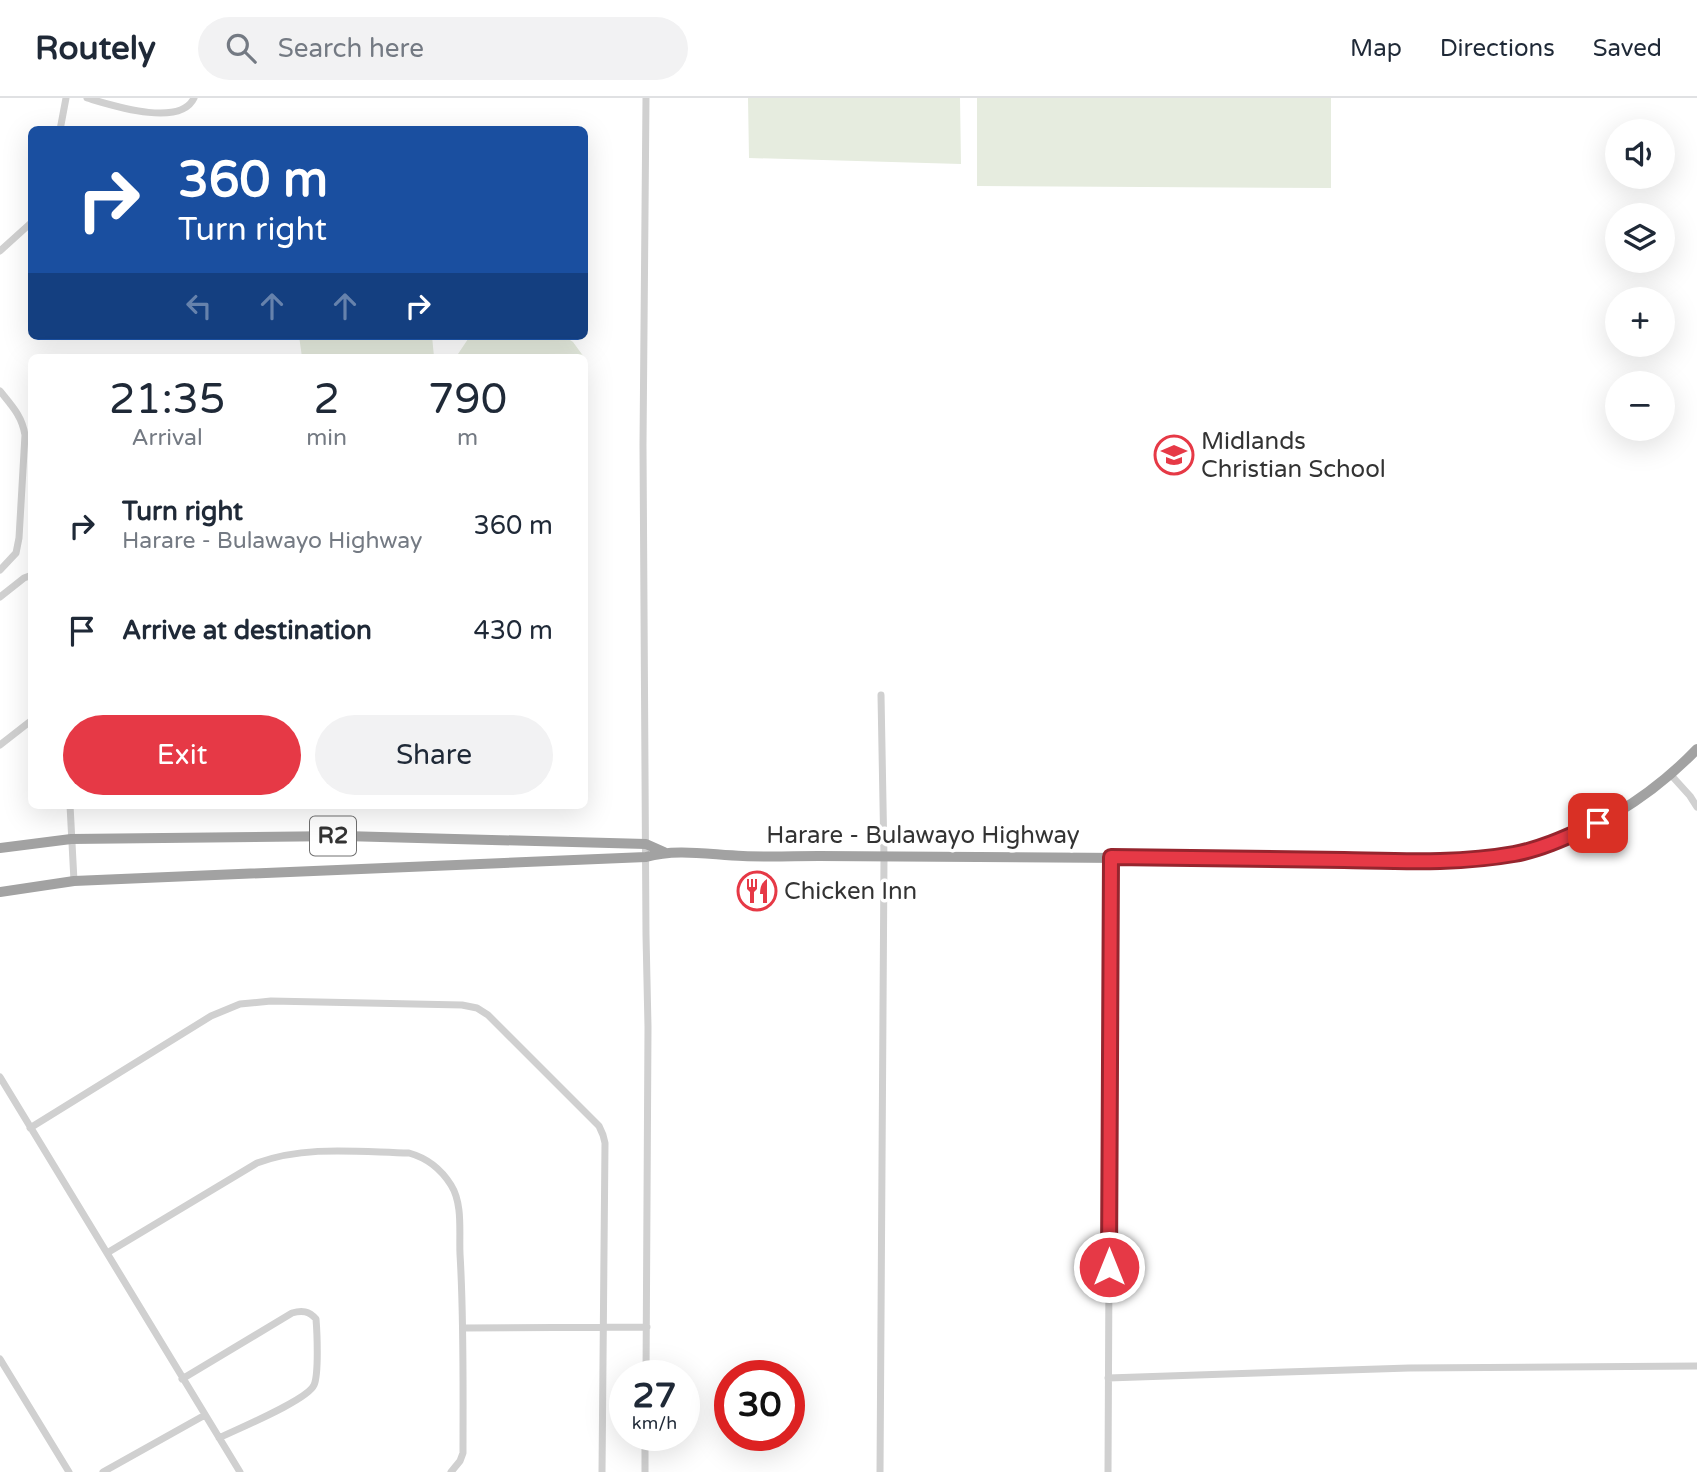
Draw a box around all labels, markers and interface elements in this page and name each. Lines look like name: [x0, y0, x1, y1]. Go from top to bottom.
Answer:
search box: [198, 17, 688, 80]
text: Routely: [35, 29, 156, 68]
icon: search: [222, 29, 260, 67]
text: Search here: [278, 33, 424, 64]
text: Map: [1350, 34, 1402, 63]
text: Directions: [1440, 34, 1555, 63]
text: Saved: [1593, 34, 1662, 63]
map controls: [1605, 119, 1675, 441]
button: sound: [1605, 119, 1675, 189]
text: 360 m: [178, 151, 328, 210]
icon: right: [63, 154, 154, 245]
button: layers: [1605, 203, 1675, 273]
text: Turn right: [178, 211, 327, 249]
icon: left: [180, 287, 218, 325]
icon: ahead: [253, 287, 291, 325]
icon: ahead: [326, 287, 364, 325]
icon: right: [399, 287, 437, 325]
button: +: [1605, 287, 1675, 357]
button: −: [1605, 371, 1675, 441]
text: 21:35: [109, 374, 225, 425]
text: 2: [313, 374, 340, 425]
text: 790: [428, 374, 507, 425]
text: Arrival: [132, 424, 203, 452]
text: min: [306, 424, 347, 452]
text: m: [457, 424, 478, 452]
place label: Midlands Christian School: [1201, 427, 1386, 484]
school or university icon: Midlands Christian School: [1153, 434, 1195, 476]
text: Turn right: [122, 496, 243, 527]
icon: right: [63, 507, 101, 545]
text: 360 m: [473, 510, 553, 541]
text: Harare - Bulawayo Highway: [122, 527, 422, 555]
icon: arrive: [63, 612, 101, 650]
text: Arrive at destination: [122, 615, 372, 646]
text: 430 m: [473, 615, 553, 646]
button: Exit: [63, 715, 301, 795]
button: Share: [315, 715, 553, 795]
pin: [1568, 793, 1628, 853]
icon: arrive: [1579, 804, 1617, 842]
road number: R2: [310, 816, 356, 856]
street label: Harare - Bulawayo Highway: [766, 821, 1080, 850]
restaurant icon: Chicken Inn: [736, 870, 778, 912]
place label: Chicken Inn: [784, 877, 917, 906]
position arrow: [1072, 1230, 1146, 1304]
speed limit sign: 30: [714, 1360, 805, 1451]
text: 27: [633, 1375, 676, 1417]
text: km/h: [632, 1412, 677, 1434]

